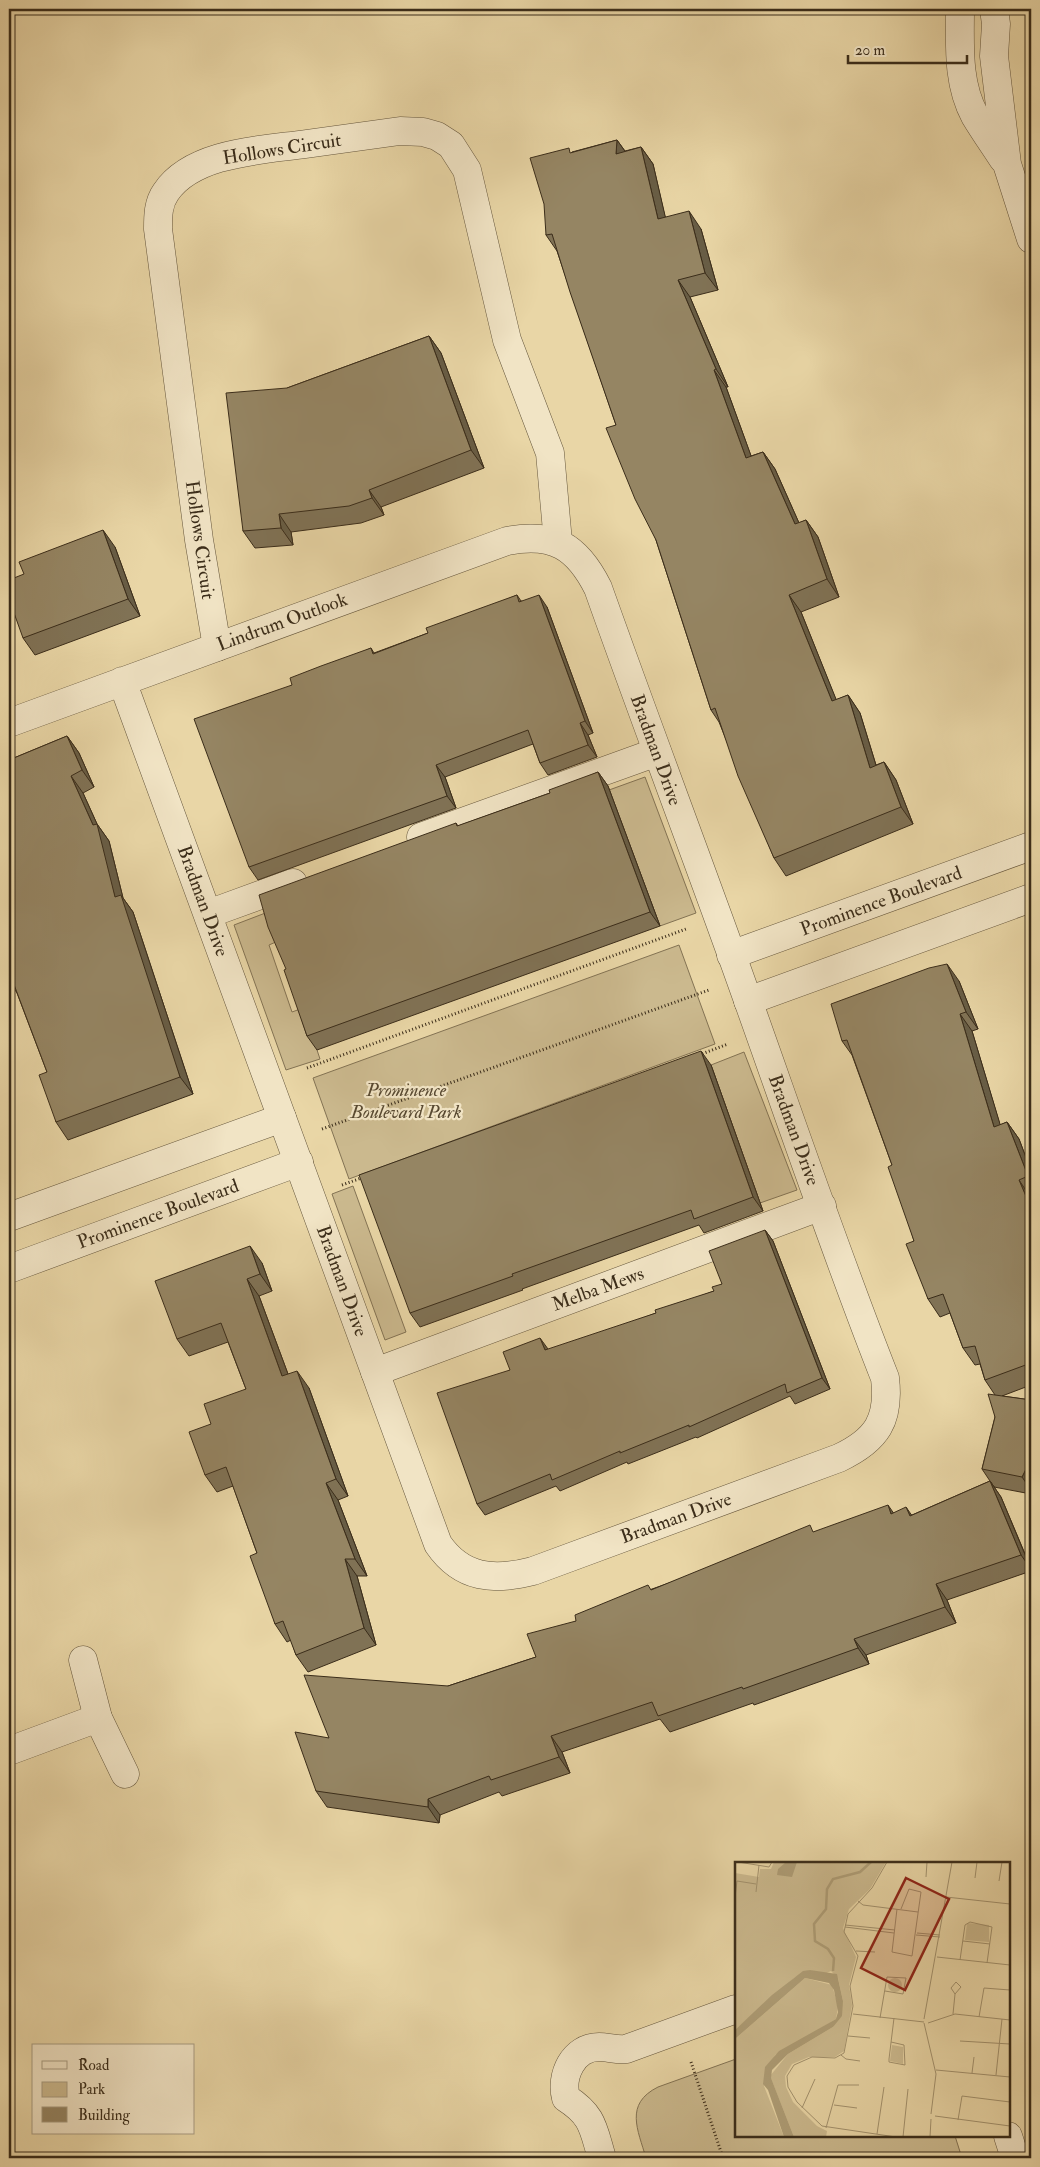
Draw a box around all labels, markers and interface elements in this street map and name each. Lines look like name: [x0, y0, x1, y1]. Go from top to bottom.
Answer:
scale bar: [848, 32, 966, 64]
text: 20 m: [855, 41, 885, 60]
street label: Hollows Circuit: [221, 128, 343, 170]
street label: Hollows Circuit: [180, 479, 220, 601]
street label: Lindrum Outlook: [213, 587, 351, 657]
street label: Bradman Drive: [625, 691, 687, 809]
street label: Bradman Drive: [172, 842, 234, 960]
street label: Prominence Boulevard: [797, 860, 966, 941]
street label: Bradman Drive: [763, 1071, 825, 1189]
park label: Prominence Boulevard Park: [349, 1078, 462, 1124]
street label: Prominence Boulevard: [74, 1173, 243, 1254]
street label: Bradman Drive: [311, 1222, 373, 1340]
street label: Melba Mews: [549, 1261, 647, 1317]
street label: Bradman Drive: [617, 1487, 735, 1549]
inset map: [735, 1862, 1010, 2137]
legend: [32, 2044, 195, 2134]
text: Road: [78, 2056, 110, 2075]
text: Park: [78, 2080, 105, 2099]
text: Building: [78, 2106, 130, 2125]

